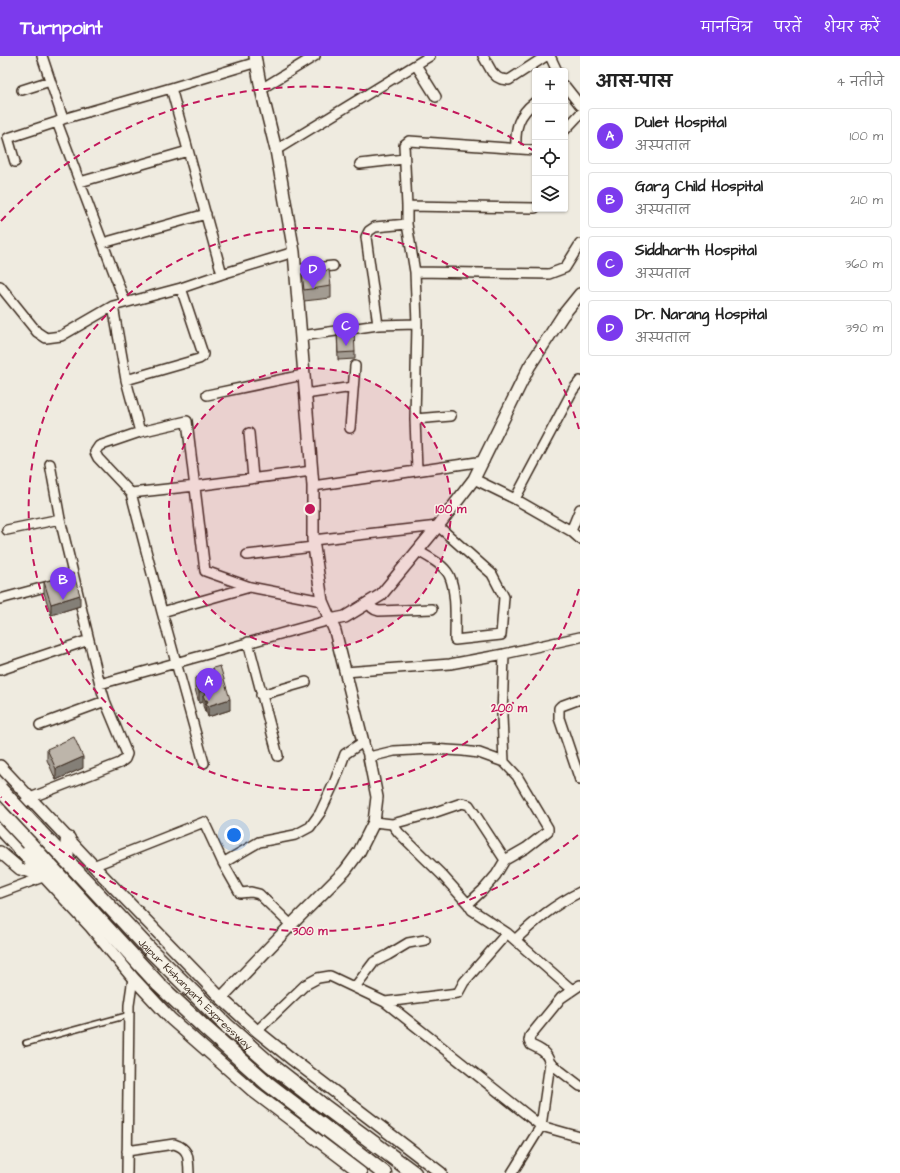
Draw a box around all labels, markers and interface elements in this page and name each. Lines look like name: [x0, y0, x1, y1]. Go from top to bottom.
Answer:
text: Turnpoint: [20, 15, 103, 42]
text: मानचित्र: [701, 18, 752, 38]
text: परतें: [774, 18, 802, 38]
text: शेयर करें: [824, 18, 880, 38]
map controls: [532, 68, 568, 212]
button: +: [532, 68, 568, 104]
text: आस-पास: [596, 70, 672, 94]
text: 4 नतीजे: [836, 73, 884, 91]
button: −: [532, 104, 568, 140]
text: Dulet Hospital: [635, 112, 727, 133]
text: A: [606, 127, 614, 145]
text: 100 m: [850, 127, 883, 145]
text: अस्पताल: [635, 137, 690, 155]
button: locate: [532, 140, 568, 176]
button: layers: [532, 176, 568, 212]
text: Garg Child Hospital: [635, 176, 763, 197]
text: B: [605, 191, 615, 209]
text: 210 m: [850, 191, 883, 209]
text: अस्पताल: [635, 201, 690, 219]
text: Siddharth Hospital: [635, 240, 757, 261]
text: C: [605, 255, 615, 273]
text: 360 m: [845, 255, 883, 273]
pin: D: [300, 256, 326, 289]
text: अस्पताल: [635, 265, 690, 283]
text: Dr. Narang Hospital: [635, 304, 767, 325]
pin: C: [333, 313, 359, 346]
text: D: [606, 319, 614, 337]
text: 390 m: [845, 319, 883, 337]
text: अस्पताल: [635, 329, 690, 347]
text: 100 m: [436, 501, 467, 518]
centre of rings: [303, 502, 317, 516]
pin: B: [50, 567, 76, 600]
pin: A: [196, 668, 222, 701]
text: 200 m: [490, 700, 528, 717]
your location: [224, 825, 244, 845]
text: 300 m: [291, 923, 328, 940]
street label: Jaipur Kishangarh Expressway: [135, 935, 256, 1054]

